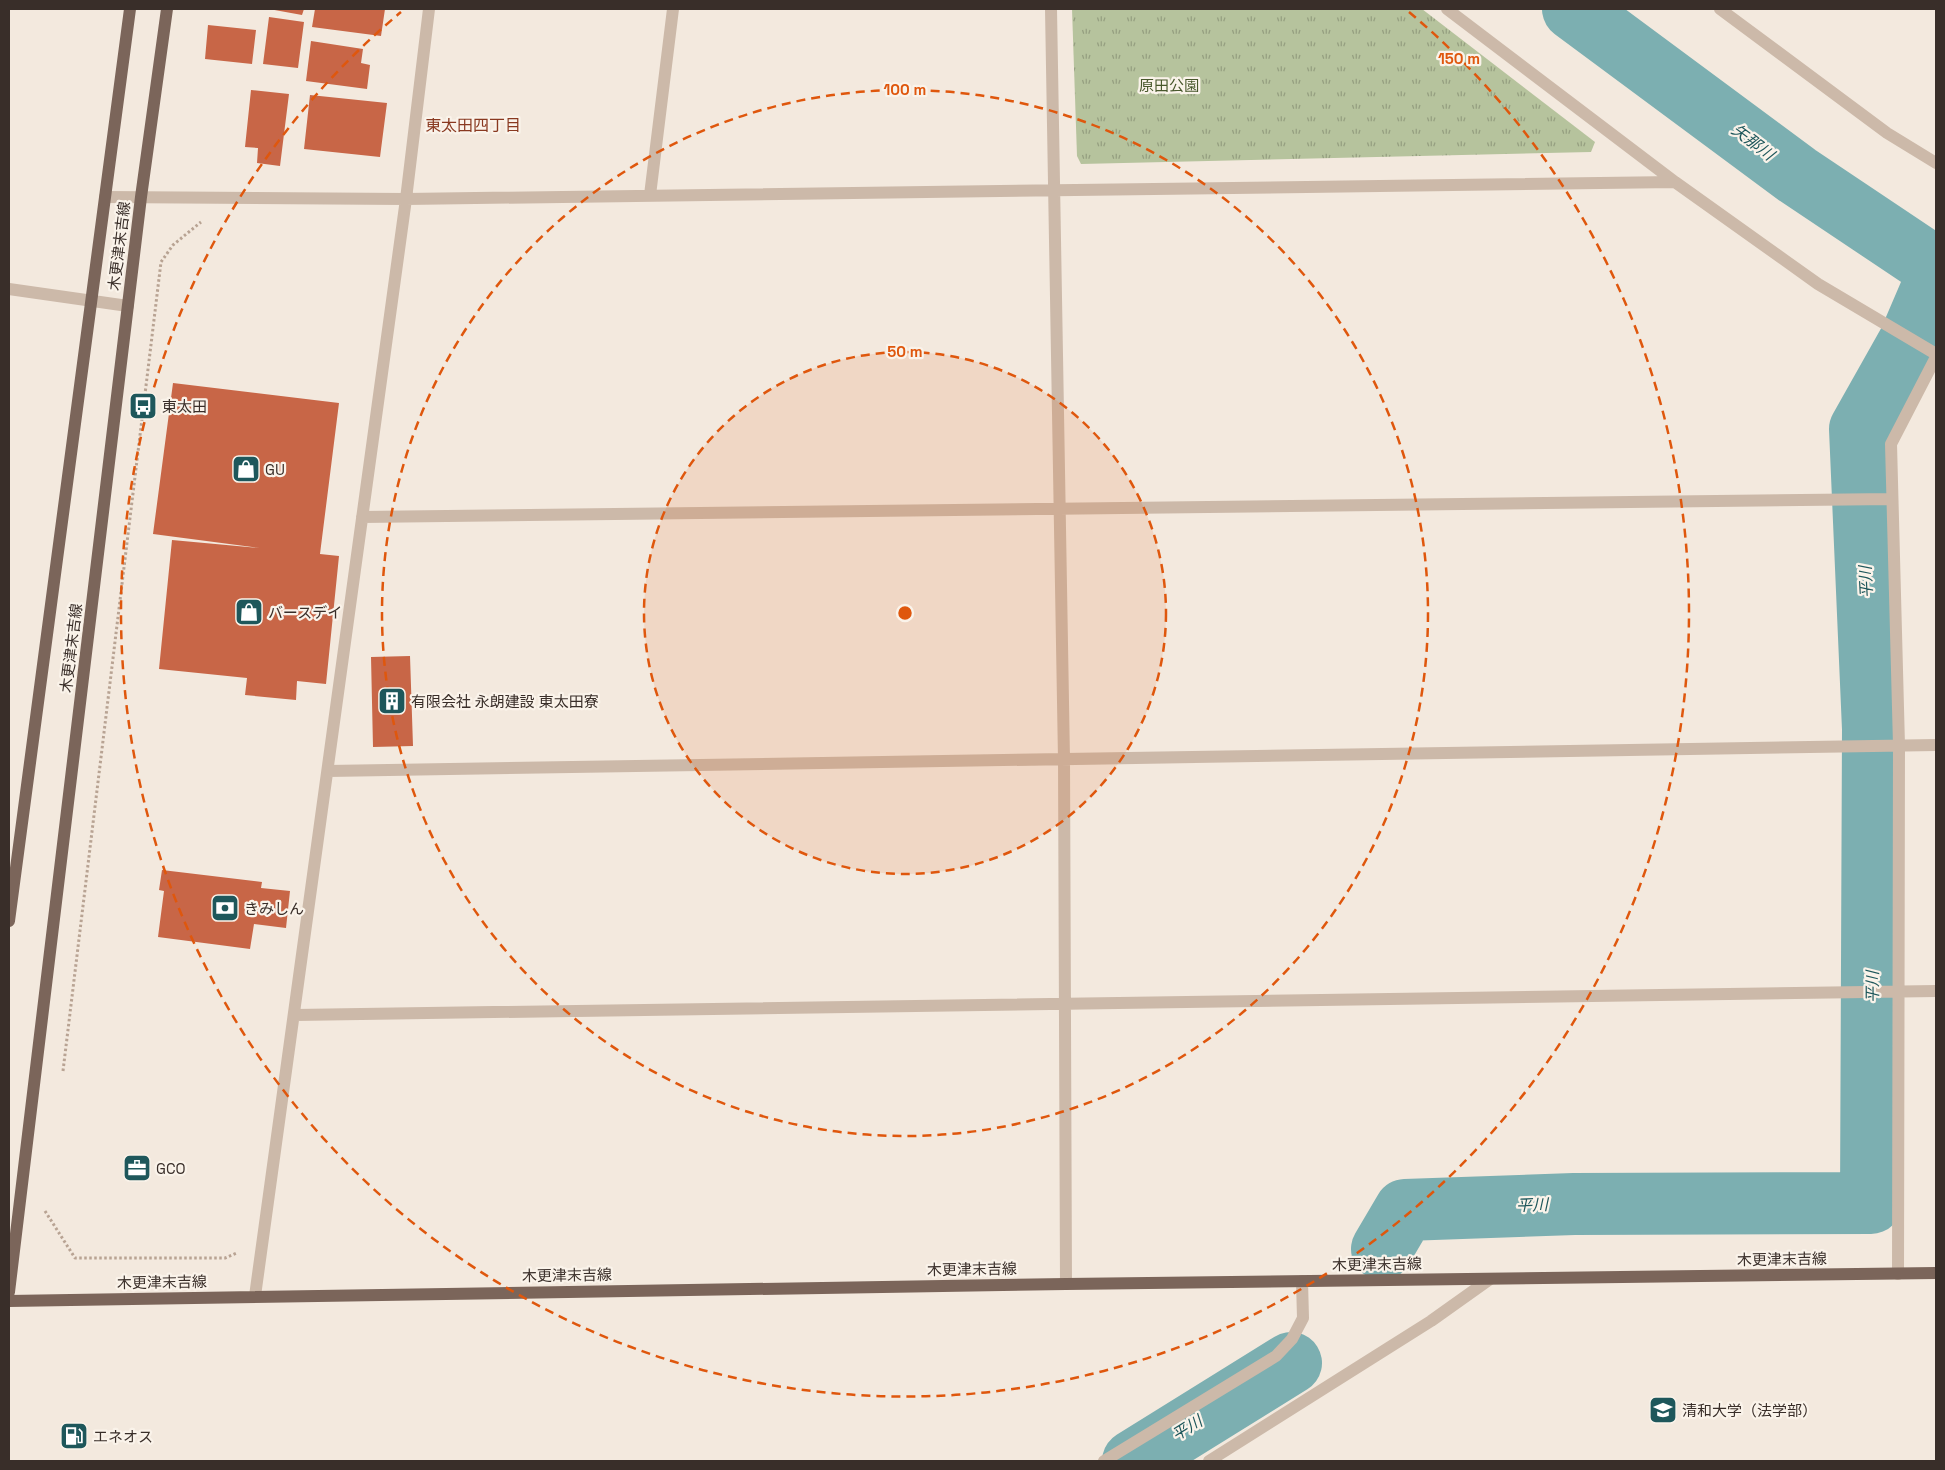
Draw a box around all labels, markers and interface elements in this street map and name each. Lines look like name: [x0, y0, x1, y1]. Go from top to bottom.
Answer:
text: 150 m: [1438, 49, 1480, 68]
park label: 原田公園: [1139, 76, 1199, 95]
text: 100 m: [884, 80, 926, 99]
district label: 東太田四丁目: [425, 115, 521, 136]
water label: 矢那川: [1728, 119, 1780, 166]
street label: 木更津末吉線: [104, 200, 134, 292]
text: 50 m: [887, 342, 923, 361]
bus stop icon: 東太田: [128, 391, 158, 421]
place label: 東太田: [162, 397, 207, 416]
shop icon: GU: [231, 454, 261, 484]
place label: GU: [265, 460, 285, 479]
water label: 平川: [1855, 563, 1877, 599]
shop icon: バースデイ: [234, 597, 264, 627]
street label: 木更津末吉線: [56, 602, 86, 694]
place label: バースデイ: [268, 603, 342, 622]
centre of rings: [896, 604, 914, 622]
building icon: 有限会社 永朗建設 東太田寮: [377, 686, 407, 716]
place label: 有限会社 永朗建設 東太田寮: [411, 692, 599, 711]
bank icon: きみしん: [210, 893, 240, 923]
place label: きみしん: [244, 899, 304, 918]
water label: 平川: [1862, 969, 1883, 1003]
office icon: GCO: [122, 1153, 152, 1183]
place label: GCO: [156, 1159, 186, 1178]
water label: 平川: [1516, 1194, 1550, 1216]
street label: 木更津末吉線: [1737, 1249, 1827, 1269]
street label: 木更津末吉線: [1332, 1254, 1422, 1274]
street label: 木更津末吉線: [927, 1259, 1017, 1279]
street label: 木更津末吉線: [522, 1265, 612, 1285]
street label: 木更津末吉線: [117, 1272, 207, 1292]
school or university icon: 清和大学（法学部）: [1648, 1395, 1678, 1425]
place label: 清和大学（法学部）: [1682, 1401, 1817, 1420]
water label: 平川: [1168, 1410, 1208, 1445]
fuel station icon: エネオス: [59, 1421, 89, 1451]
place label: エネオス: [93, 1427, 153, 1446]

